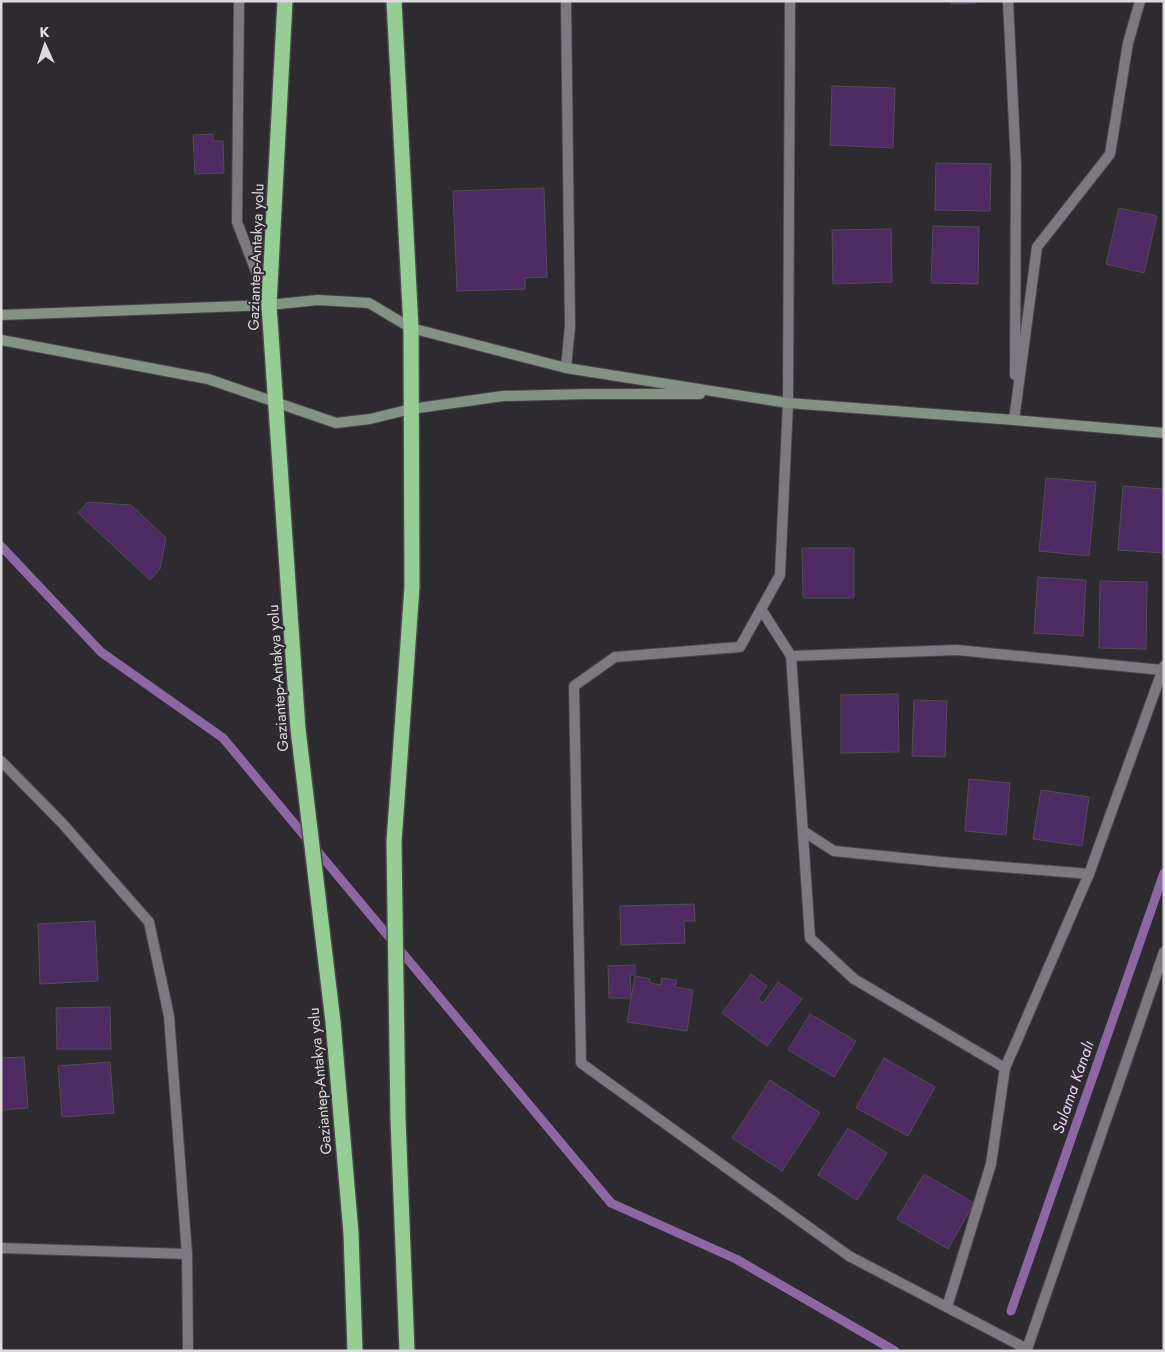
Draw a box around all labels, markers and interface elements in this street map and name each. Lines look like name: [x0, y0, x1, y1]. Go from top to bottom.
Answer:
north arrow: [20, 20, 70, 70]
text: K: [39, 22, 50, 42]
street label: Gaziantep-Antakya yolu: [242, 183, 270, 331]
street label: Gaziantep-Antakya yolu: [262, 604, 294, 752]
street label: Gaziantep-Antakya yolu: [303, 1007, 337, 1155]
water label: Sulama Kanalı: [1046, 1037, 1100, 1137]

